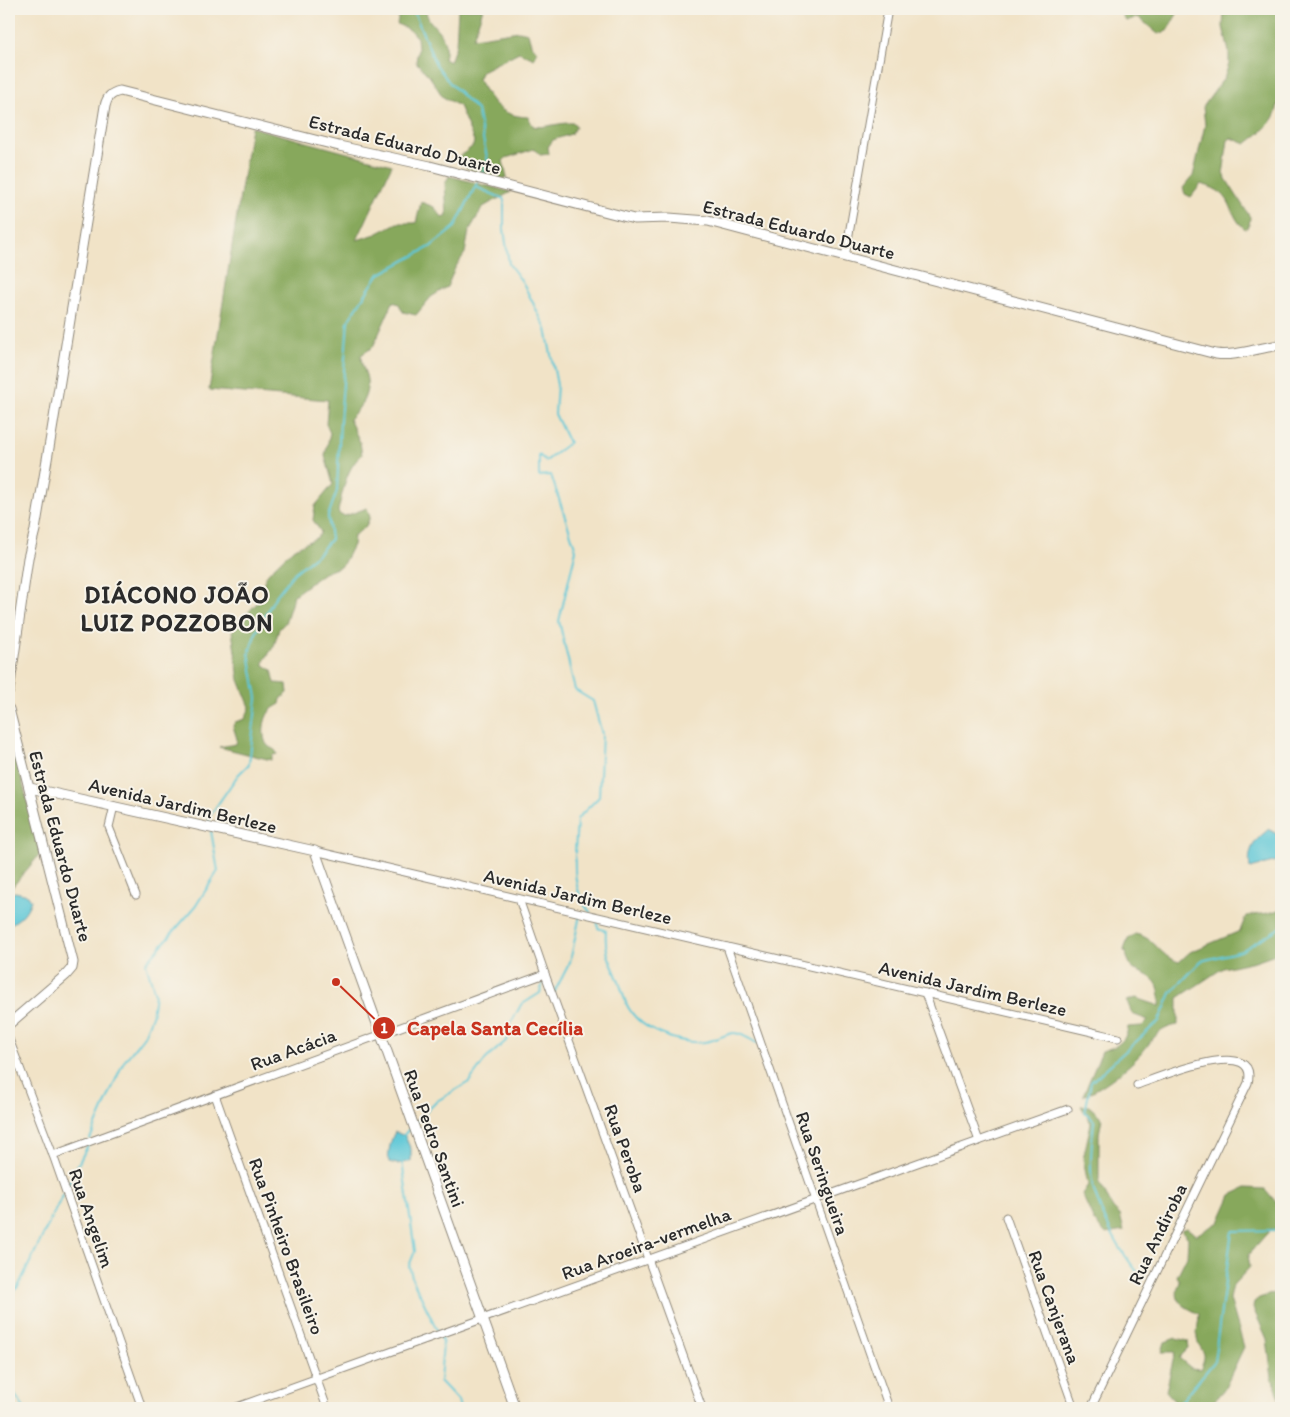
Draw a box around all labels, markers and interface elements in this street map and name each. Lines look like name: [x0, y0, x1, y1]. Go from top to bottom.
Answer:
street label: Estrada Eduardo Duarte: [306, 109, 503, 179]
street label: Estrada Eduardo Duarte: [700, 194, 897, 264]
district label: DIÁCONO JOÃO LUIZ POZZOBON: [80, 580, 274, 637]
street label: Estrada Eduardo Duarte: [24, 748, 97, 944]
street label: Avenida Jardim Berleze: [87, 773, 279, 838]
street label: Avenida Jardim Berleze: [482, 864, 674, 929]
street label: Avenida Jardim Berleze: [877, 956, 1069, 1021]
callout: Capela Santa Cecília: [371, 1011, 593, 1046]
text: Capela Santa Cecília: [407, 1016, 583, 1041]
text: 1: [381, 1019, 388, 1037]
street label: Rua Acácia: [247, 1023, 339, 1076]
street label: Rua Pedro Santini: [399, 1066, 470, 1210]
street label: Rua Peroba: [599, 1101, 652, 1195]
street label: Rua Seringueira: [791, 1108, 854, 1238]
street label: Rua Pinheiro Brasileiro: [244, 1154, 329, 1338]
street label: Rua Angelim: [64, 1165, 119, 1271]
street label: Rua Andiroba: [1123, 1180, 1192, 1289]
street label: Rua Aroeira-vermelha: [558, 1202, 734, 1285]
street label: Rua Canjerana: [1023, 1247, 1086, 1367]

